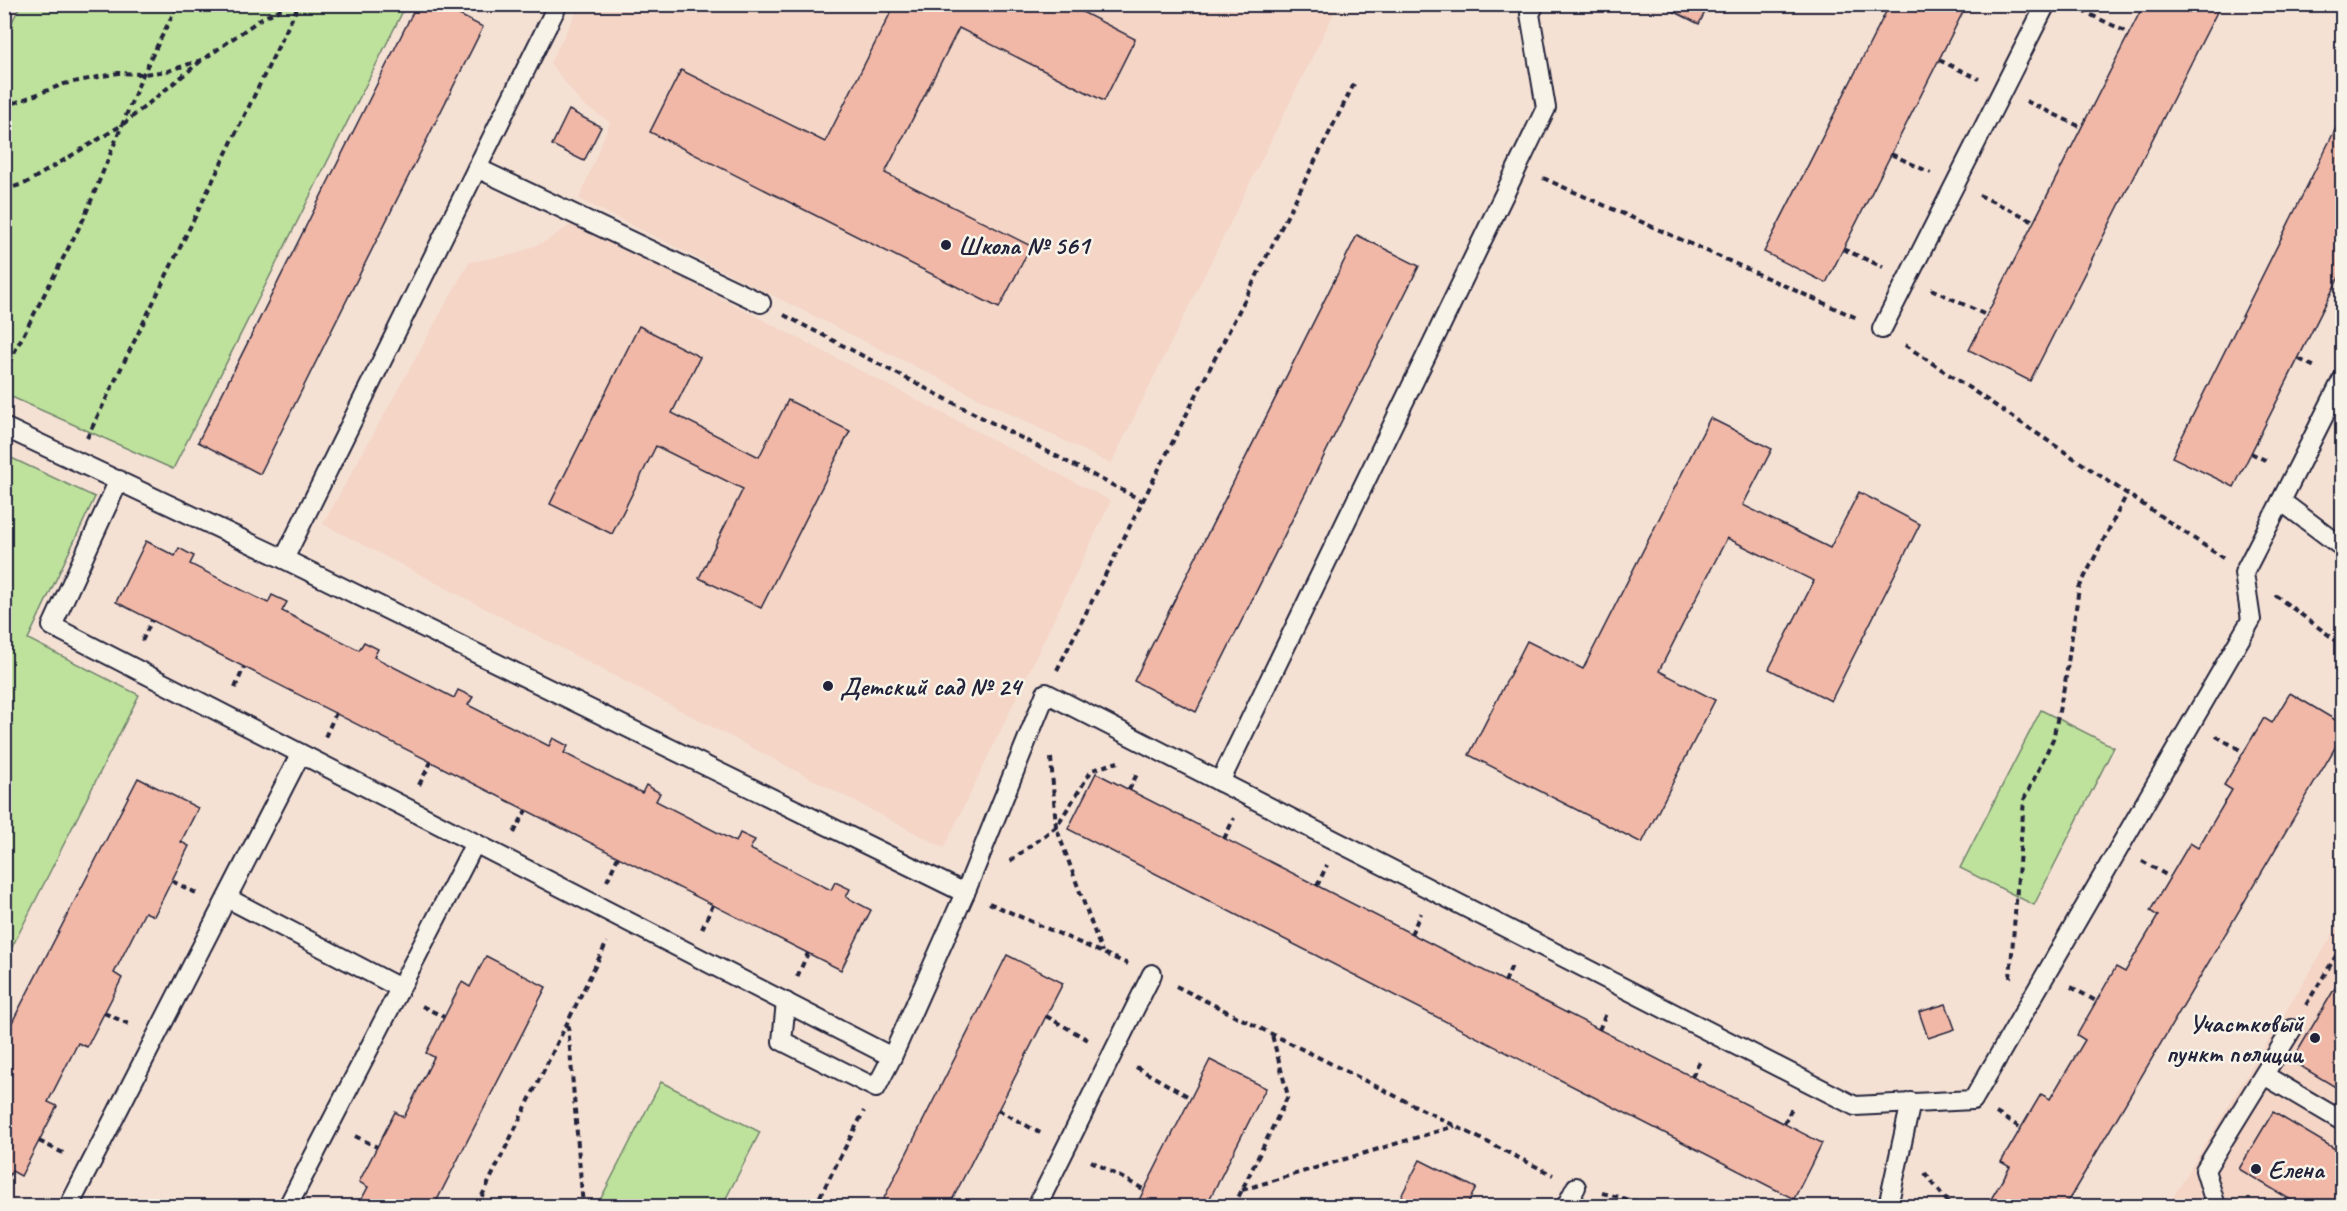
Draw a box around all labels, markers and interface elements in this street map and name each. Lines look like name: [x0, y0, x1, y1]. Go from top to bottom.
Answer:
place label: Школа № 561: [958, 229, 1093, 262]
marker: Школа № 561: [939, 238, 953, 252]
place label: Детский сад № 24: [840, 670, 1024, 703]
marker: Детский сад № 24: [821, 679, 835, 693]
place label: Участковый пункт полиции: [2166, 1007, 2305, 1070]
marker: Участковый пункт полиции: [2308, 1031, 2322, 1045]
place label: Елена: [2268, 1153, 2326, 1186]
marker: Елена: [2249, 1162, 2263, 1176]

